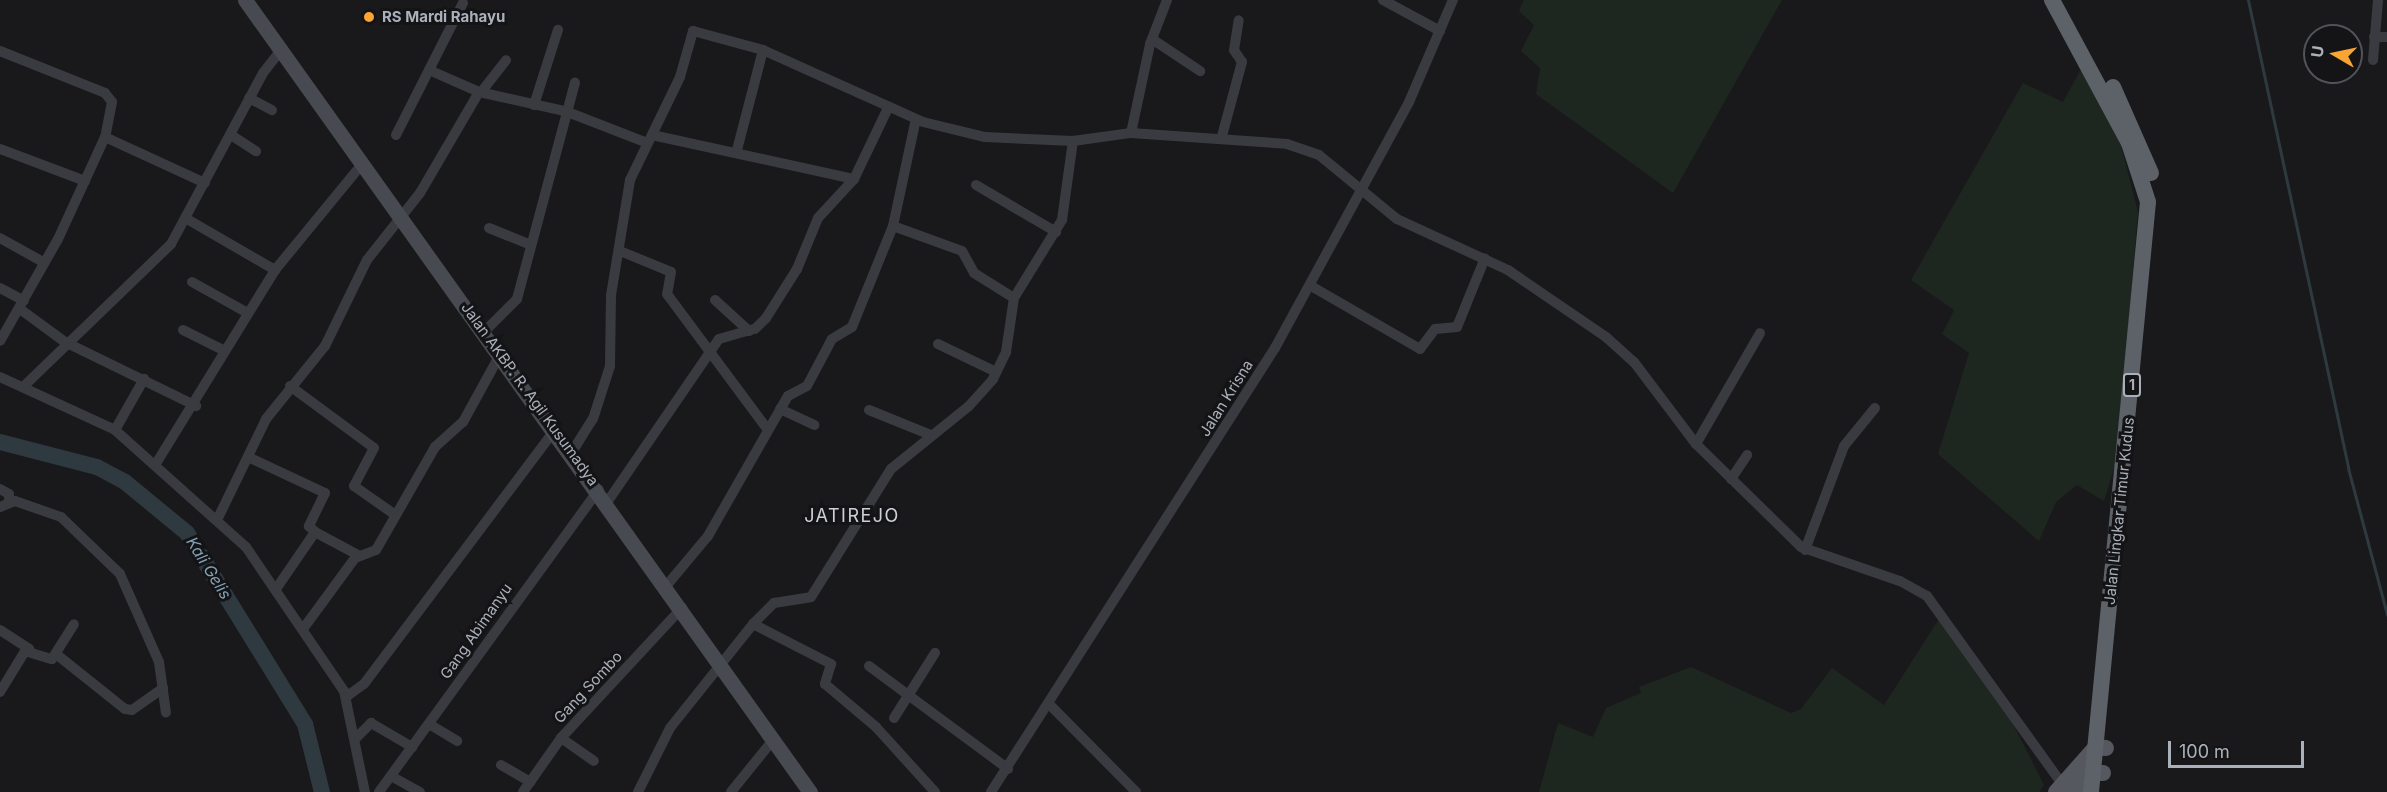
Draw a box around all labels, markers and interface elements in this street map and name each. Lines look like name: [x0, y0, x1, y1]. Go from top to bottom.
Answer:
marker: RS Mardi Rahayu: [360, 8, 378, 26]
place label: RS Mardi Rahayu: [382, 8, 505, 26]
north arrow: [2303, 24, 2363, 84]
text: U: [2306, 44, 2328, 59]
street label: Jalan AKBP. R. Agil Kusumadya: [457, 299, 603, 489]
street label: Jalan Krisna: [1195, 356, 1257, 440]
road number: 1: [2122, 374, 2142, 396]
street label: Jalan Lingkar Timur Kudus: [2100, 416, 2138, 606]
district label: JATIREJO: [804, 505, 900, 527]
water label: Kali Gelis: [182, 533, 236, 603]
street label: Gang Abimanyu: [436, 580, 516, 682]
street label: Gang Sombo: [550, 647, 626, 727]
scale bar: [2171, 729, 2308, 767]
text: 100 m: [2179, 741, 2230, 762]

